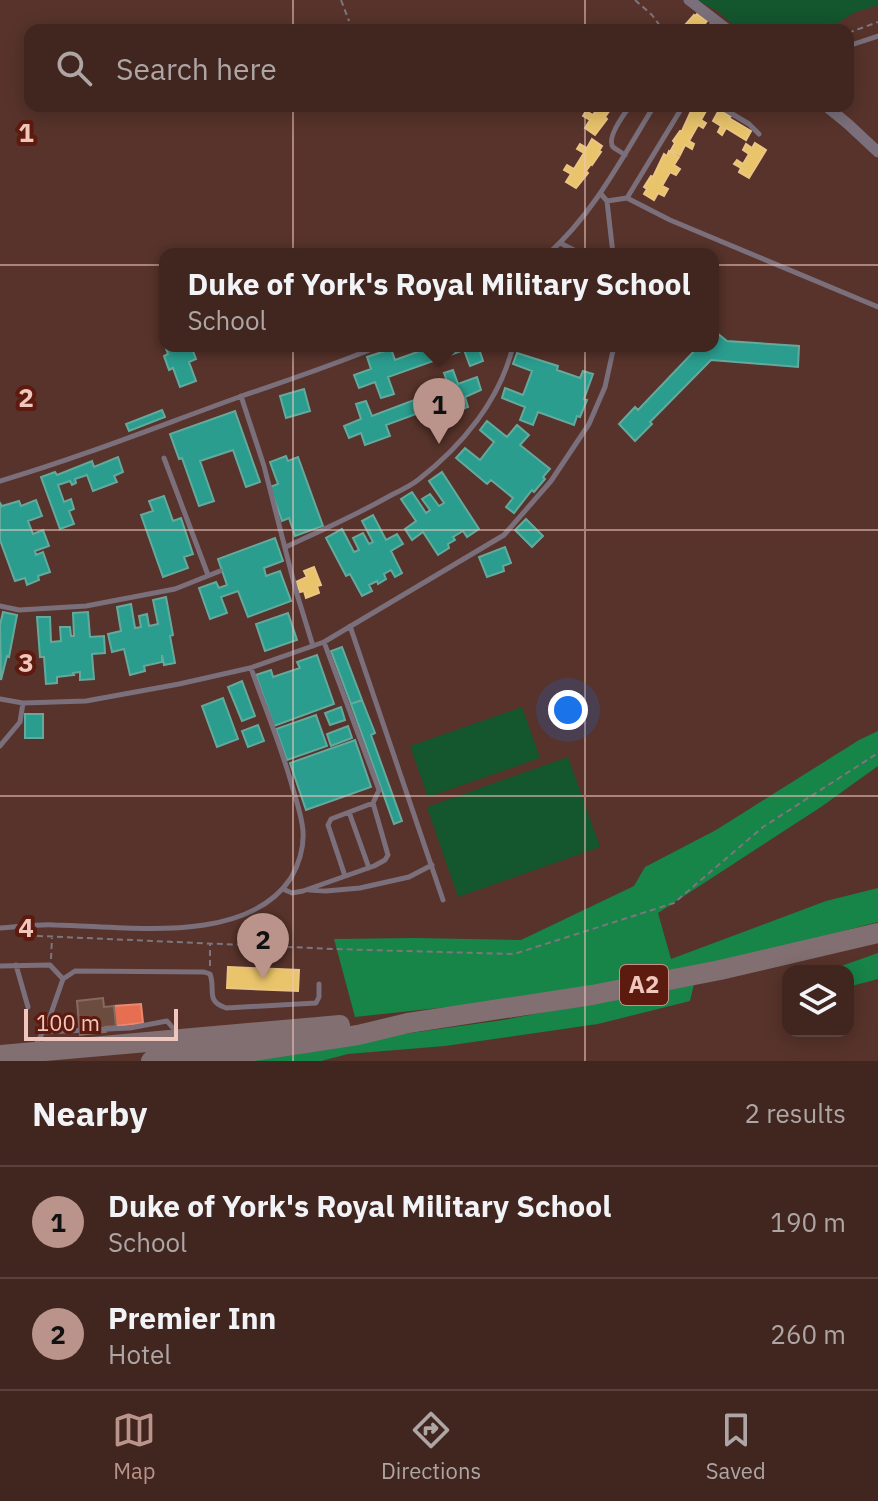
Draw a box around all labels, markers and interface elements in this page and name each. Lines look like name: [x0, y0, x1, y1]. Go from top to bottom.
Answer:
search box: [24, 24, 854, 112]
icon: search: [52, 46, 96, 90]
text: Search here: [116, 49, 277, 88]
text: 1: [18, 115, 34, 149]
popup: [159, 248, 719, 352]
text: Duke of York's Royal Military School: [187, 264, 691, 303]
text: School: [187, 303, 267, 337]
pin: 1: [413, 378, 465, 444]
text: 2: [18, 380, 34, 414]
text: 3: [18, 645, 34, 679]
your location: [548, 690, 588, 730]
text: 4: [18, 910, 34, 944]
pin: 2: [237, 913, 289, 979]
road number: A2: [620, 965, 668, 1005]
map controls: [782, 965, 854, 1037]
button: layers: [782, 965, 854, 1037]
scale bar: [24, 1005, 178, 1041]
text: 100 m: [36, 1008, 100, 1037]
text: Nearby: [32, 1091, 147, 1135]
text: 2 results: [744, 1096, 846, 1130]
text: Duke of York's Royal Military School: [108, 1186, 611, 1225]
text: 1: [50, 1205, 66, 1239]
text: 190 m: [770, 1205, 846, 1239]
text: School: [108, 1225, 187, 1259]
text: Premier Inn: [108, 1298, 276, 1337]
text: 2: [50, 1317, 66, 1351]
text: 260 m: [770, 1317, 846, 1351]
text: Hotel: [108, 1337, 171, 1371]
tab: Map: [112, 1408, 156, 1485]
tab: Directions: [381, 1408, 481, 1485]
tab: Saved: [706, 1408, 766, 1485]

